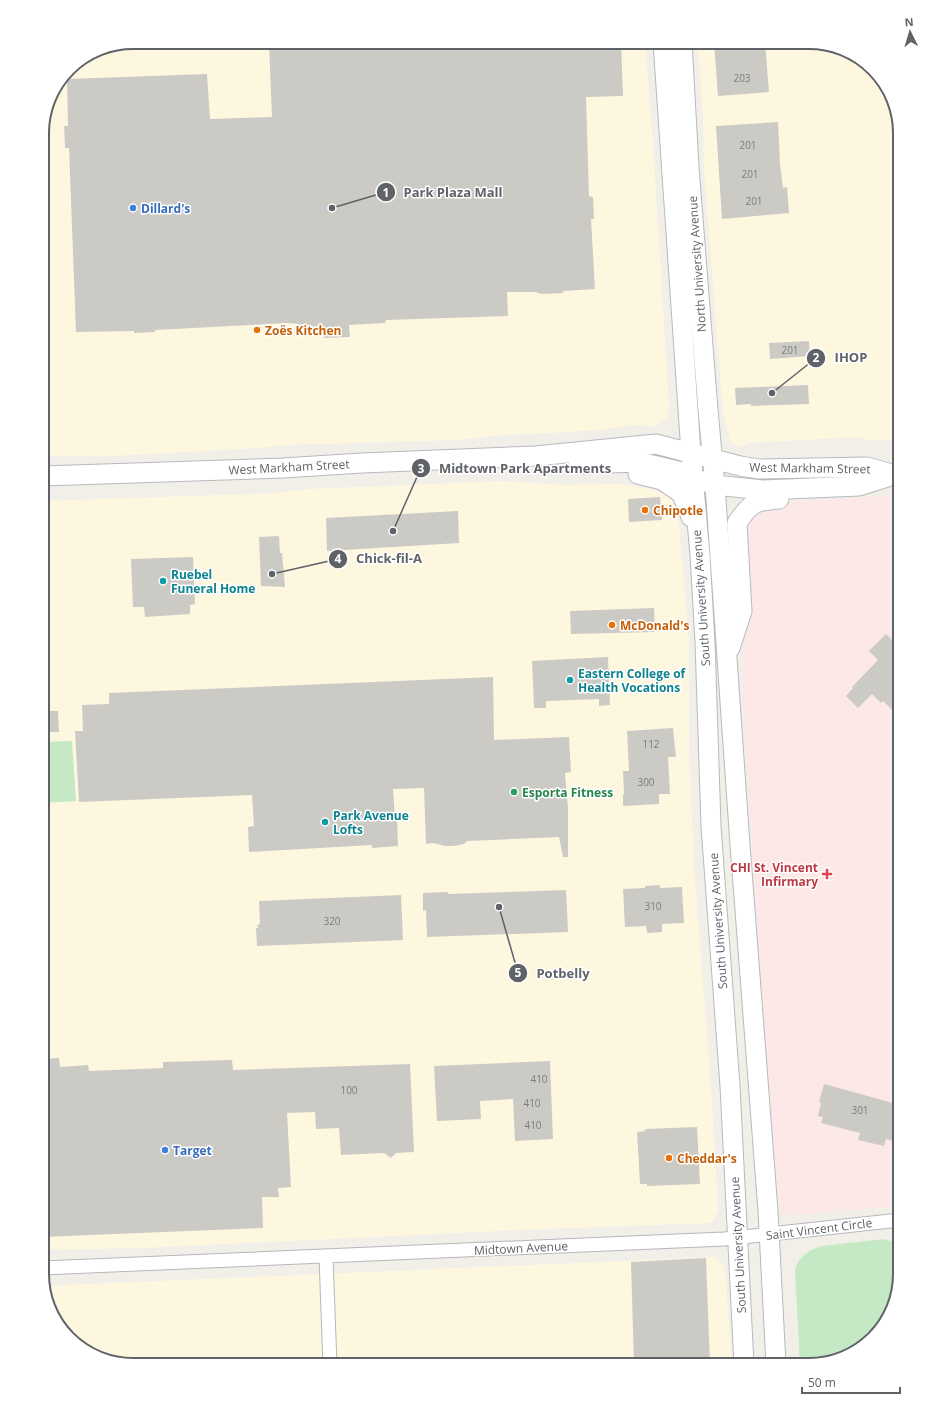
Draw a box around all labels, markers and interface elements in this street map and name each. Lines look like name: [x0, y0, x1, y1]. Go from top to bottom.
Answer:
north arrow: [890, 12, 930, 52]
text: N: [904, 14, 914, 29]
house number: 203: [733, 71, 751, 85]
house number: 201: [739, 138, 757, 152]
house number: 201: [741, 167, 759, 181]
callout: Park Plaza Mall: [376, 180, 511, 205]
text: Park Plaza Mall: [404, 183, 502, 201]
text: 1: [383, 184, 389, 201]
house number: 201: [745, 194, 763, 208]
street label: North University Avenue: [684, 195, 710, 333]
place label: Dillard's: [141, 200, 190, 217]
marker: Dillard's: [128, 203, 138, 213]
place label: Zoës Kitchen: [265, 322, 341, 339]
marker: Zoës Kitchen: [252, 325, 262, 335]
house number: 201: [781, 343, 799, 357]
callout: IHOP: [806, 345, 875, 370]
text: IHOP: [835, 348, 867, 366]
text: 2: [813, 349, 820, 366]
street label: West Markham Street: [228, 455, 350, 479]
callout: Midtown Park Apartments: [411, 456, 619, 481]
street label: West Markham Street: [749, 458, 871, 478]
text: Midtown Park Apartments: [439, 459, 611, 477]
text: 3: [418, 460, 425, 477]
place label: Chipotle: [653, 502, 703, 519]
marker: Chipotle: [640, 505, 650, 515]
street label: South University Avenue: [688, 529, 714, 667]
callout: Chick-fil-A: [328, 546, 430, 571]
text: Chick-fil-A: [356, 549, 422, 567]
text: 4: [335, 550, 342, 567]
place label: Ruebel Funeral Home: [171, 566, 255, 597]
marker: Ruebel Funeral Home: [158, 576, 168, 586]
place label: McDonald's: [620, 617, 689, 634]
marker: McDonald's: [607, 620, 617, 630]
place label: Eastern College of Health Vocations: [578, 665, 687, 696]
marker: Eastern College of Health Vocations: [565, 675, 575, 685]
house number: 112: [642, 737, 660, 751]
house number: 300: [637, 775, 655, 789]
place label: Esporta Fitness: [522, 784, 613, 801]
marker: Esporta Fitness: [509, 787, 519, 797]
place label: Park Avenue Lofts: [333, 807, 409, 838]
marker: Park Avenue Lofts: [320, 817, 330, 827]
street label: South University Avenue: [705, 852, 731, 990]
place label: CHI St. Vincent Infirmary: [730, 859, 818, 890]
marker: CHI St. Vincent Infirmary: [821, 868, 833, 880]
house number: 310: [644, 899, 662, 913]
house number: 320: [323, 914, 341, 928]
callout: Potbelly: [508, 961, 597, 986]
text: 5: [515, 964, 522, 981]
text: Potbelly: [536, 964, 590, 982]
house number: 410: [530, 1072, 548, 1086]
house number: 100: [340, 1083, 358, 1097]
house number: 410: [523, 1096, 541, 1110]
house number: 301: [851, 1103, 869, 1117]
house number: 410: [524, 1118, 542, 1132]
place label: Target: [173, 1142, 212, 1159]
marker: Target: [160, 1145, 170, 1155]
place label: Cheddar's: [677, 1150, 737, 1167]
marker: Cheddar's: [664, 1153, 674, 1163]
street label: South University Avenue: [726, 1176, 750, 1314]
street label: Saint Vincent Circle: [765, 1214, 873, 1244]
street label: Midtown Avenue: [474, 1237, 569, 1259]
scale bar: [802, 1369, 900, 1395]
text: 50 m: [808, 1374, 836, 1391]

